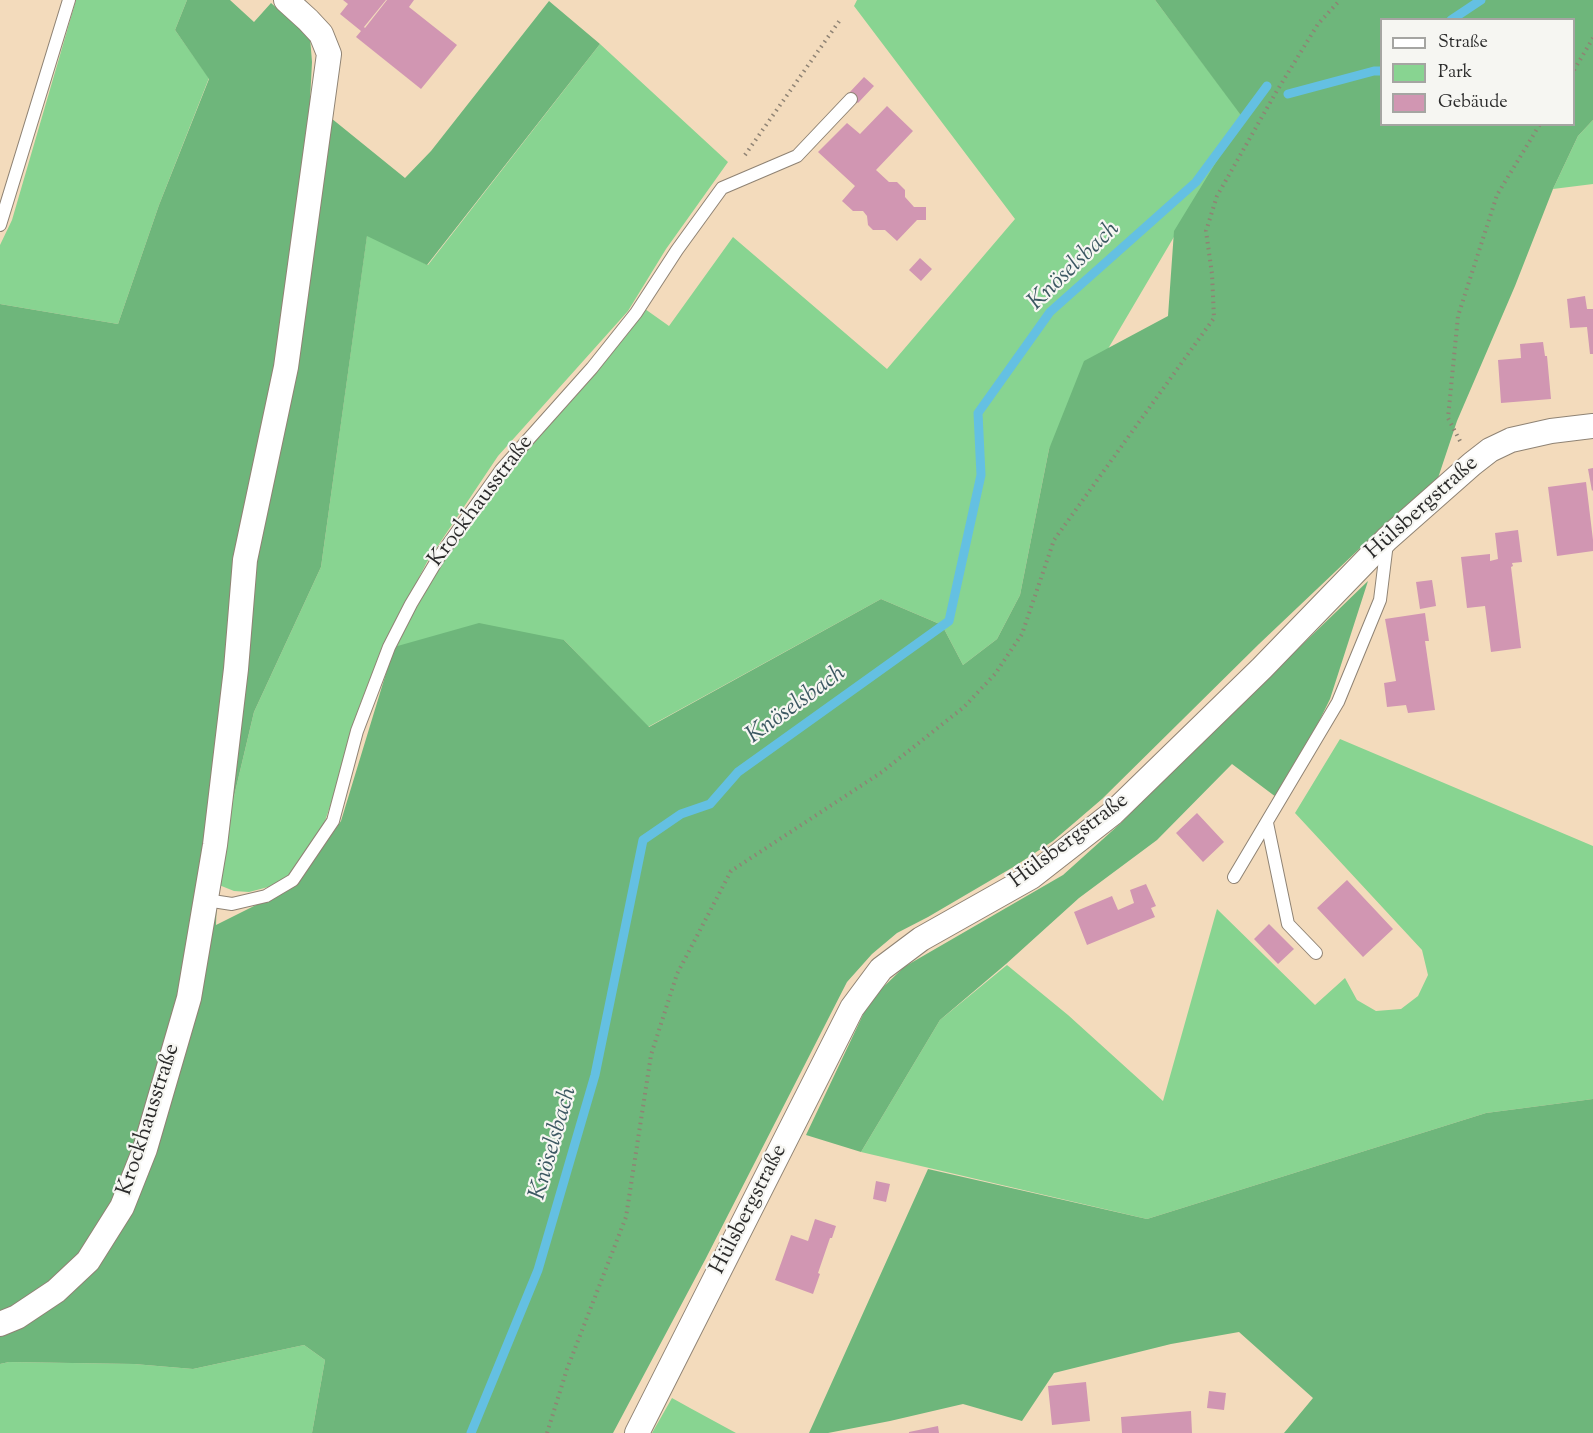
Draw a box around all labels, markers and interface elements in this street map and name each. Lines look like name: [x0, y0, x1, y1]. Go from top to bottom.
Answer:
legend: [1380, 18, 1575, 126]
text: Straße: [1438, 30, 1488, 56]
text: Park: [1438, 60, 1472, 86]
text: Gebäude: [1438, 90, 1508, 116]
water label: Knöselsbach: [1023, 216, 1127, 318]
street label: Krockhausstraße: [424, 431, 540, 573]
street label: Hülsbergstraße: [1361, 452, 1485, 566]
water label: Knöselsbach: [742, 660, 852, 752]
street label: Hülsbergstraße: [1005, 789, 1135, 895]
street label: Krockhausstraße: [113, 1041, 187, 1199]
water label: Knöselsbach: [525, 1084, 585, 1204]
street label: Hülsbergstraße: [706, 1141, 794, 1279]

